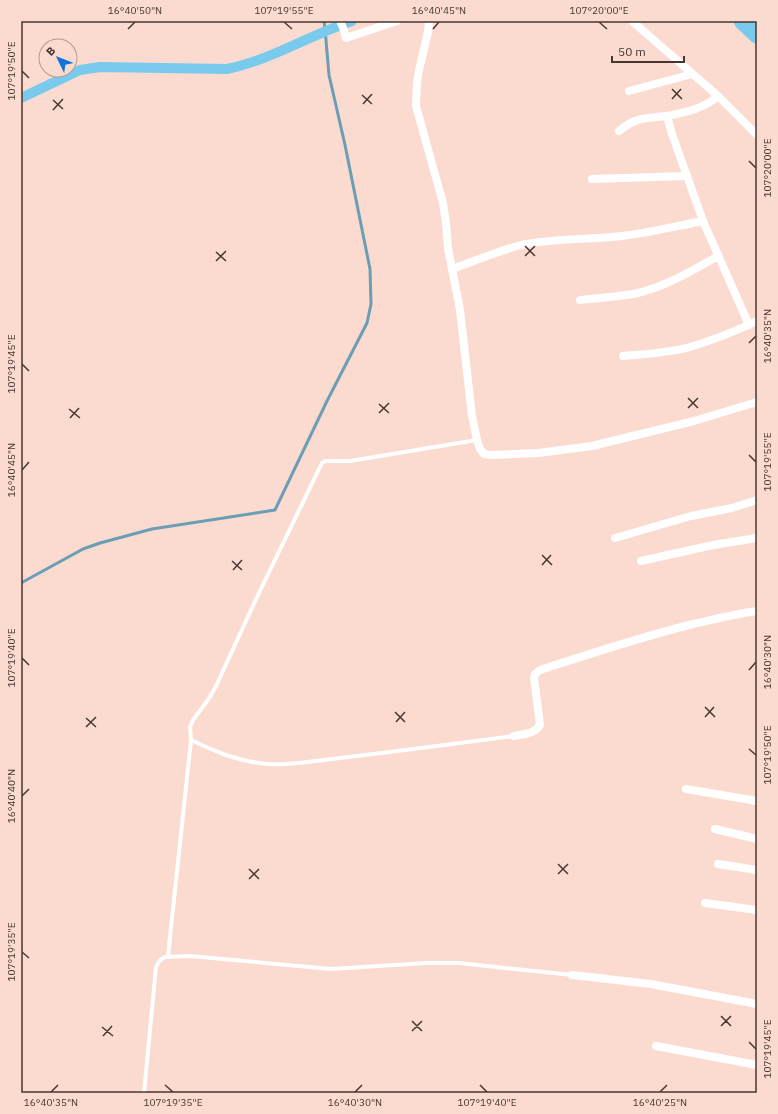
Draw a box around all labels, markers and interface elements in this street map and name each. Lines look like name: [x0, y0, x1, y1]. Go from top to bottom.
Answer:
text: 16°40'50"N: [108, 4, 162, 17]
text: 107°19'55"E: [254, 4, 314, 17]
text: 16°40'45"N: [412, 4, 466, 17]
text: 107°20'00"E: [569, 4, 629, 17]
north arrow: [38, 38, 78, 78]
scale bar: [612, 38, 684, 64]
text: 107°19'50"E: [5, 41, 18, 101]
text: B: [43, 44, 58, 59]
text: 50 m: [618, 44, 646, 59]
text: 107°20'00"E: [761, 138, 774, 198]
text: 16°40'35"N: [761, 309, 774, 363]
text: 107°19'45"E: [5, 334, 18, 394]
text: 107°19'55"E: [761, 432, 774, 492]
text: 16°40'45"N: [5, 443, 18, 497]
text: 107°19'40"E: [5, 628, 18, 688]
text: 16°40'30"N: [761, 635, 774, 689]
text: 107°19'50"E: [761, 725, 774, 785]
text: 16°40'40"N: [5, 769, 18, 823]
text: 107°19'35"E: [5, 922, 18, 982]
text: 107°19'45"E: [761, 1019, 774, 1079]
text: 16°40'35"N: [24, 1096, 78, 1109]
text: 107°19'35"E: [143, 1096, 203, 1109]
text: 16°40'30"N: [328, 1096, 382, 1109]
text: 107°19'40"E: [457, 1096, 517, 1109]
text: 16°40'25"N: [633, 1096, 687, 1109]

